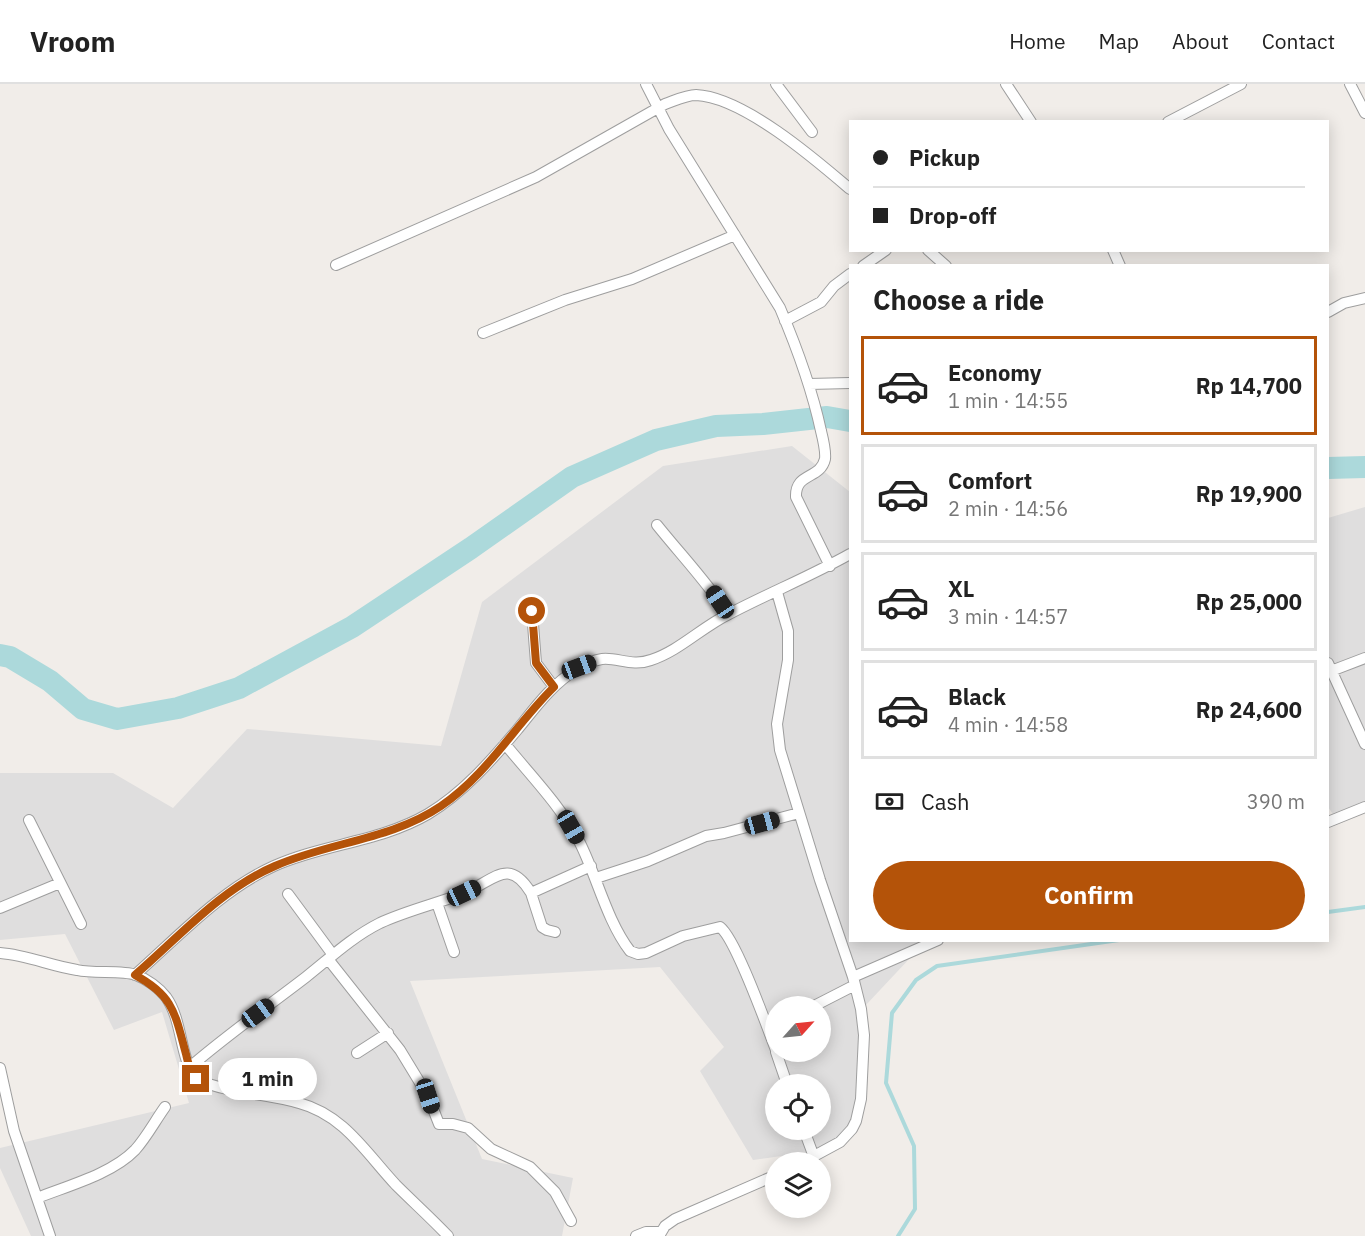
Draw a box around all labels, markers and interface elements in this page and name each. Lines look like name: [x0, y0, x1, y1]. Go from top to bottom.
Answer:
text: Vroom: [30, 23, 115, 60]
text: Home: [1009, 27, 1066, 55]
text: Map: [1099, 27, 1139, 55]
text: About: [1172, 27, 1229, 55]
text: Contact: [1262, 27, 1335, 55]
text: Pickup: [909, 143, 980, 172]
text: Drop-off: [909, 201, 996, 230]
text: Choose a ride: [873, 282, 1044, 317]
text: Economy: [948, 358, 1042, 387]
icon: car: [876, 359, 930, 413]
text: Rp 14,700: [1196, 371, 1302, 400]
text: 1 min · 14:55: [948, 387, 1068, 414]
text: Comfort: [948, 466, 1032, 495]
icon: car: [876, 467, 930, 521]
text: Rp 19,900: [1196, 479, 1302, 508]
text: 2 min · 14:56: [948, 495, 1068, 522]
text: XL: [948, 574, 974, 603]
icon: car: [876, 575, 930, 629]
car: [702, 582, 738, 622]
text: Rp 25,000: [1196, 587, 1302, 616]
route start: [518, 597, 545, 624]
text: 3 min · 14:57: [948, 603, 1068, 630]
car: [559, 652, 599, 682]
text: Black: [948, 682, 1006, 711]
icon: car: [876, 683, 930, 737]
text: Rp 24,600: [1196, 695, 1302, 724]
text: 4 min · 14:58: [948, 711, 1068, 738]
icon: cash: [873, 785, 906, 818]
text: Cash: [921, 787, 970, 816]
text: 390 m: [1247, 788, 1305, 815]
car: [554, 807, 588, 847]
car: [742, 810, 782, 836]
button: Confirm: [873, 861, 1305, 930]
car: [444, 877, 484, 909]
car: [238, 995, 278, 1031]
north arrow: [765, 996, 831, 1062]
map controls: [765, 996, 831, 1218]
callout: 1 min: [217, 1058, 316, 1100]
route end: [182, 1065, 209, 1092]
text: 1 min: [241, 1065, 294, 1092]
button: locate: [765, 1074, 831, 1140]
car: [414, 1076, 442, 1116]
button: layers: [765, 1152, 831, 1218]

